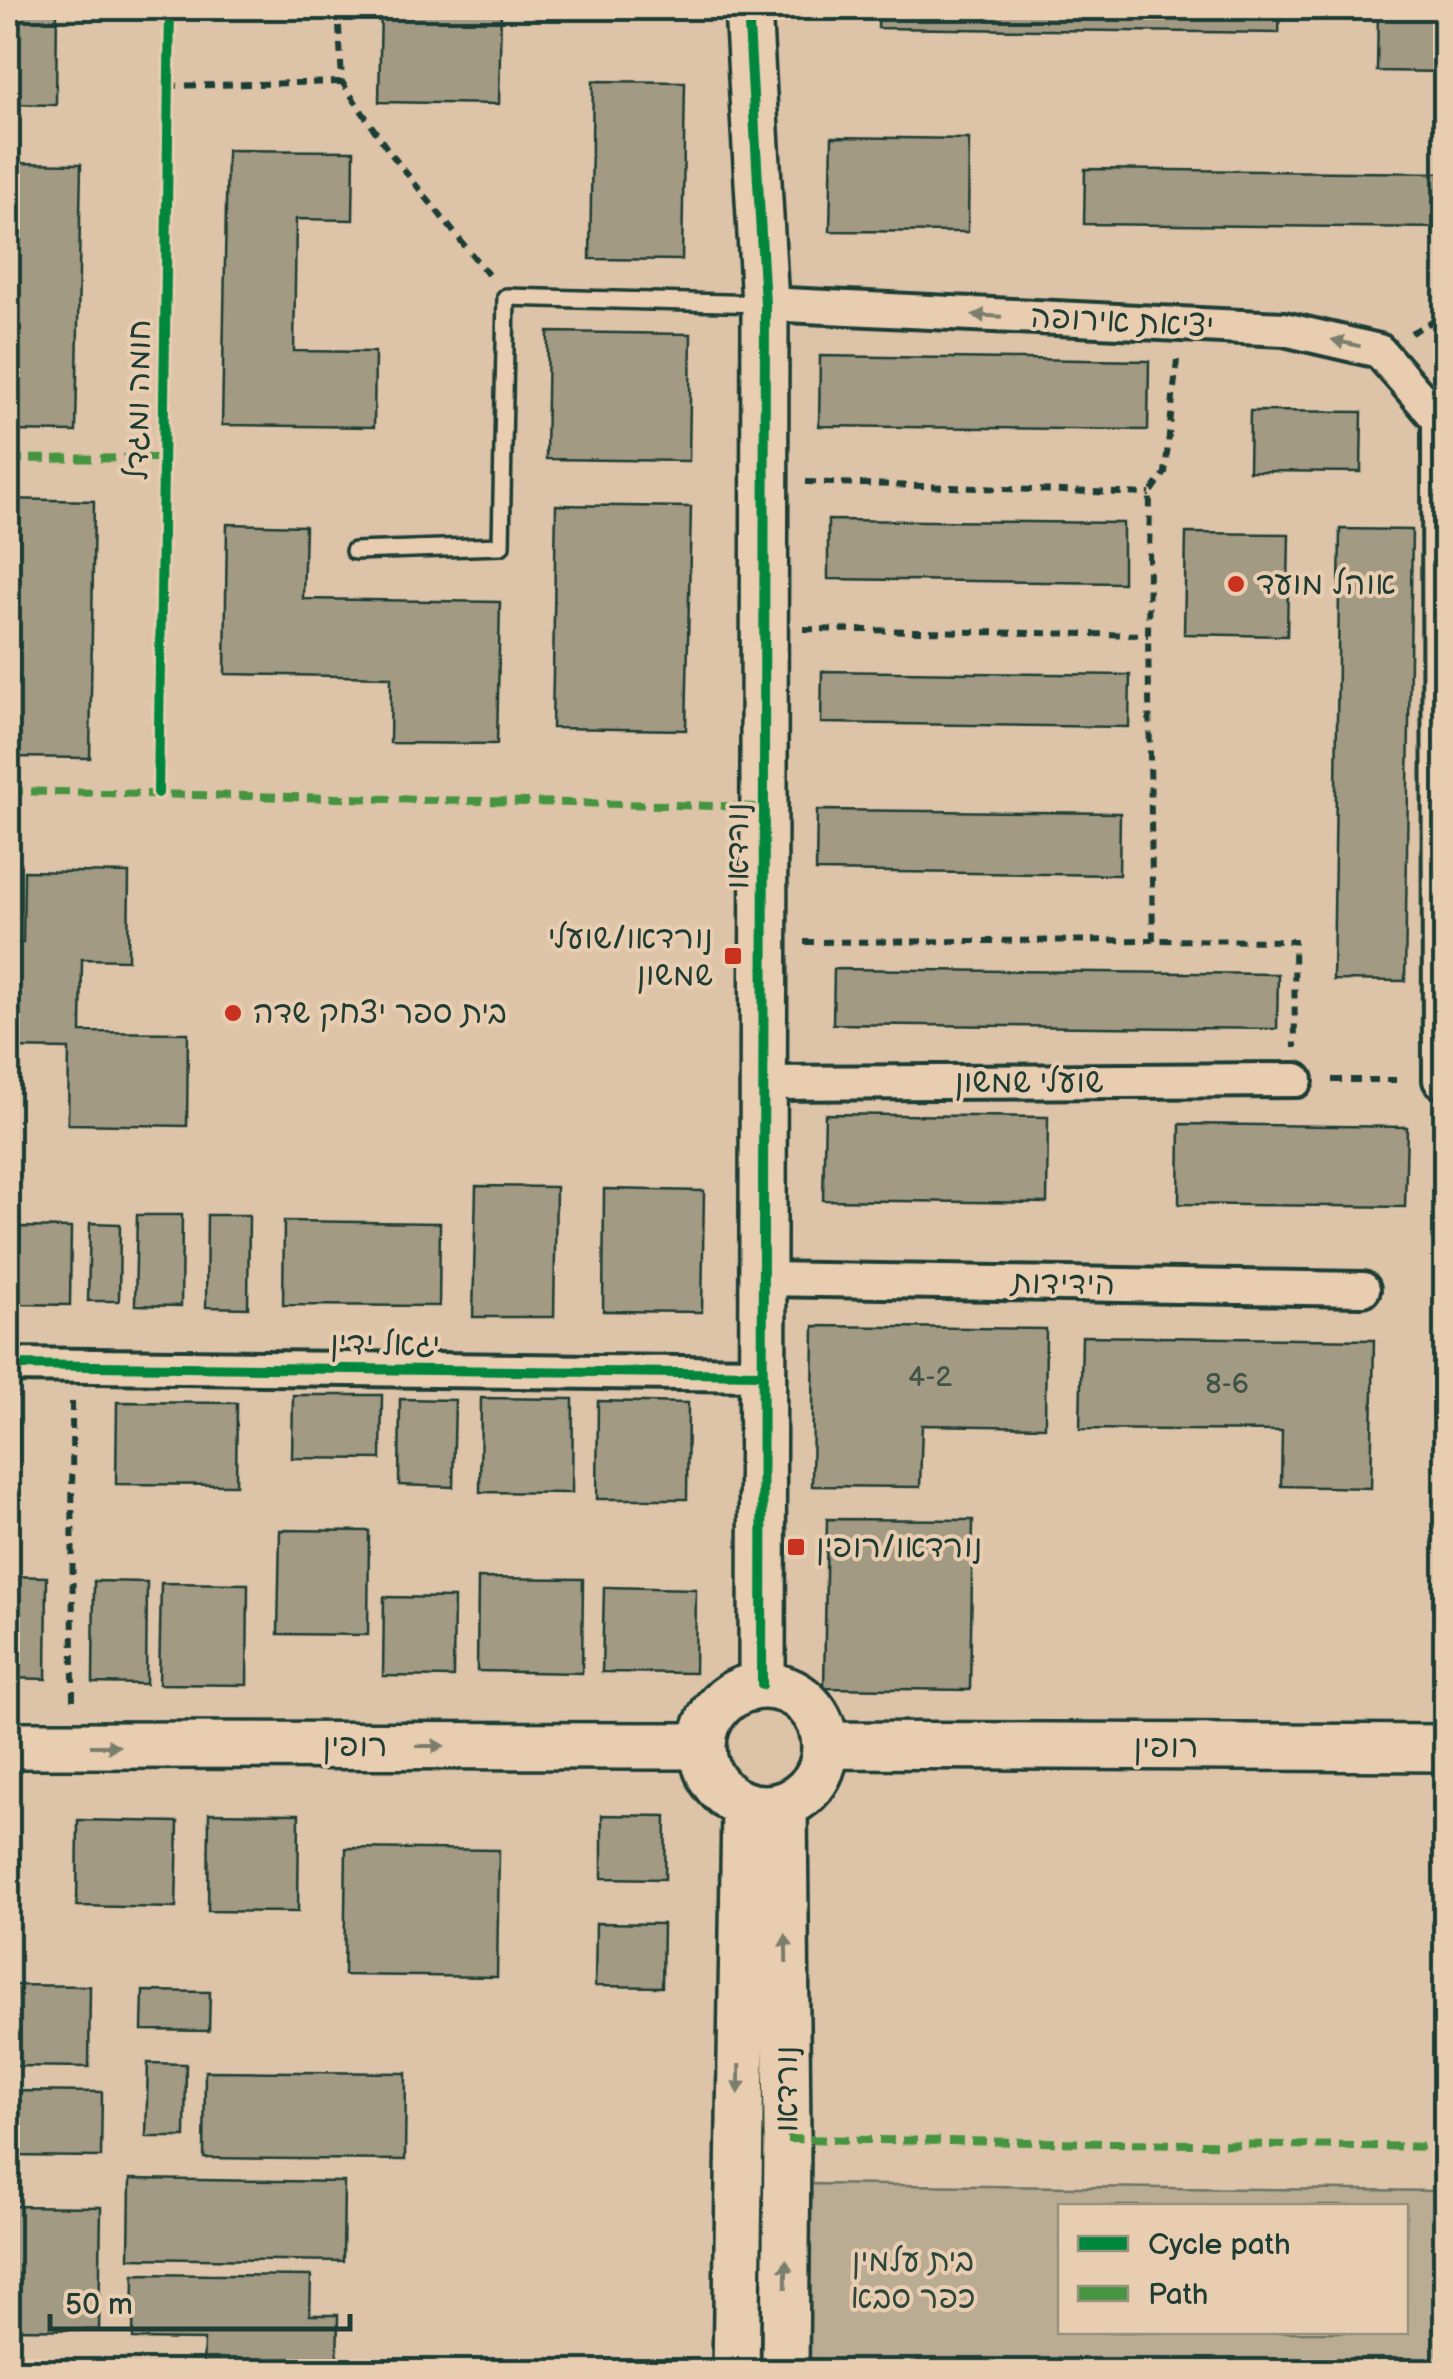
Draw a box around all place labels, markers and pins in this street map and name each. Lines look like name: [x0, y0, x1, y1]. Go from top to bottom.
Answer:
place label: אוהל מועד: [1256, 565, 1396, 604]
marker: אוהל מועד: [1225, 573, 1247, 595]
place label: נורדאו/שועלי שמשון: [548, 919, 713, 995]
marker: נורדאו/שועלי שמשון: [722, 945, 744, 967]
place label: בית ספר יצחק שדה: [253, 994, 507, 1033]
marker: בית ספר יצחק שדה: [222, 1002, 244, 1024]
place label: נורדאו/רופין: [816, 1528, 982, 1567]
marker: נורדאו/רופין: [785, 1536, 807, 1558]

